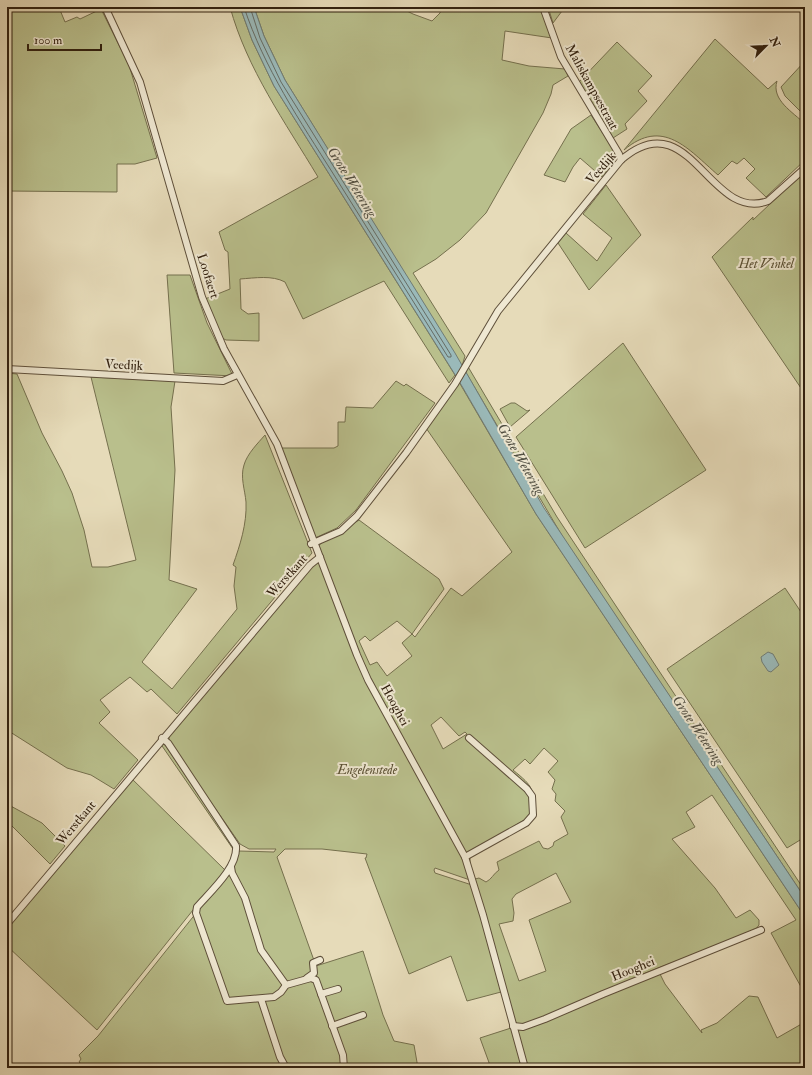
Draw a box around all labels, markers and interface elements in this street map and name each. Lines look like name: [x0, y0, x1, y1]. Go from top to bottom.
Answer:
scale bar: [28, 26, 101, 52]
north arrow: [746, 26, 786, 66]
text: 100 m: [34, 33, 63, 48]
text: N: [766, 34, 783, 50]
street label: Maliskampsestraat: [561, 41, 622, 133]
water label: Grote Wetering: [324, 144, 381, 221]
street label: Veedijk: [582, 148, 620, 188]
street label: Loofaert: [193, 252, 223, 300]
park label: Het Vinkel: [737, 256, 794, 272]
street label: Veedijk: [105, 356, 144, 374]
water label: Grote Wetering: [494, 420, 549, 498]
street label: Werstkant: [263, 551, 311, 602]
street label: Hooghei: [377, 681, 413, 729]
water label: Grote Wetering: [669, 692, 728, 768]
park label: Engelenstede: [336, 762, 398, 778]
street label: Werstkant: [52, 797, 99, 849]
street label: Hooghei: [609, 953, 657, 985]

